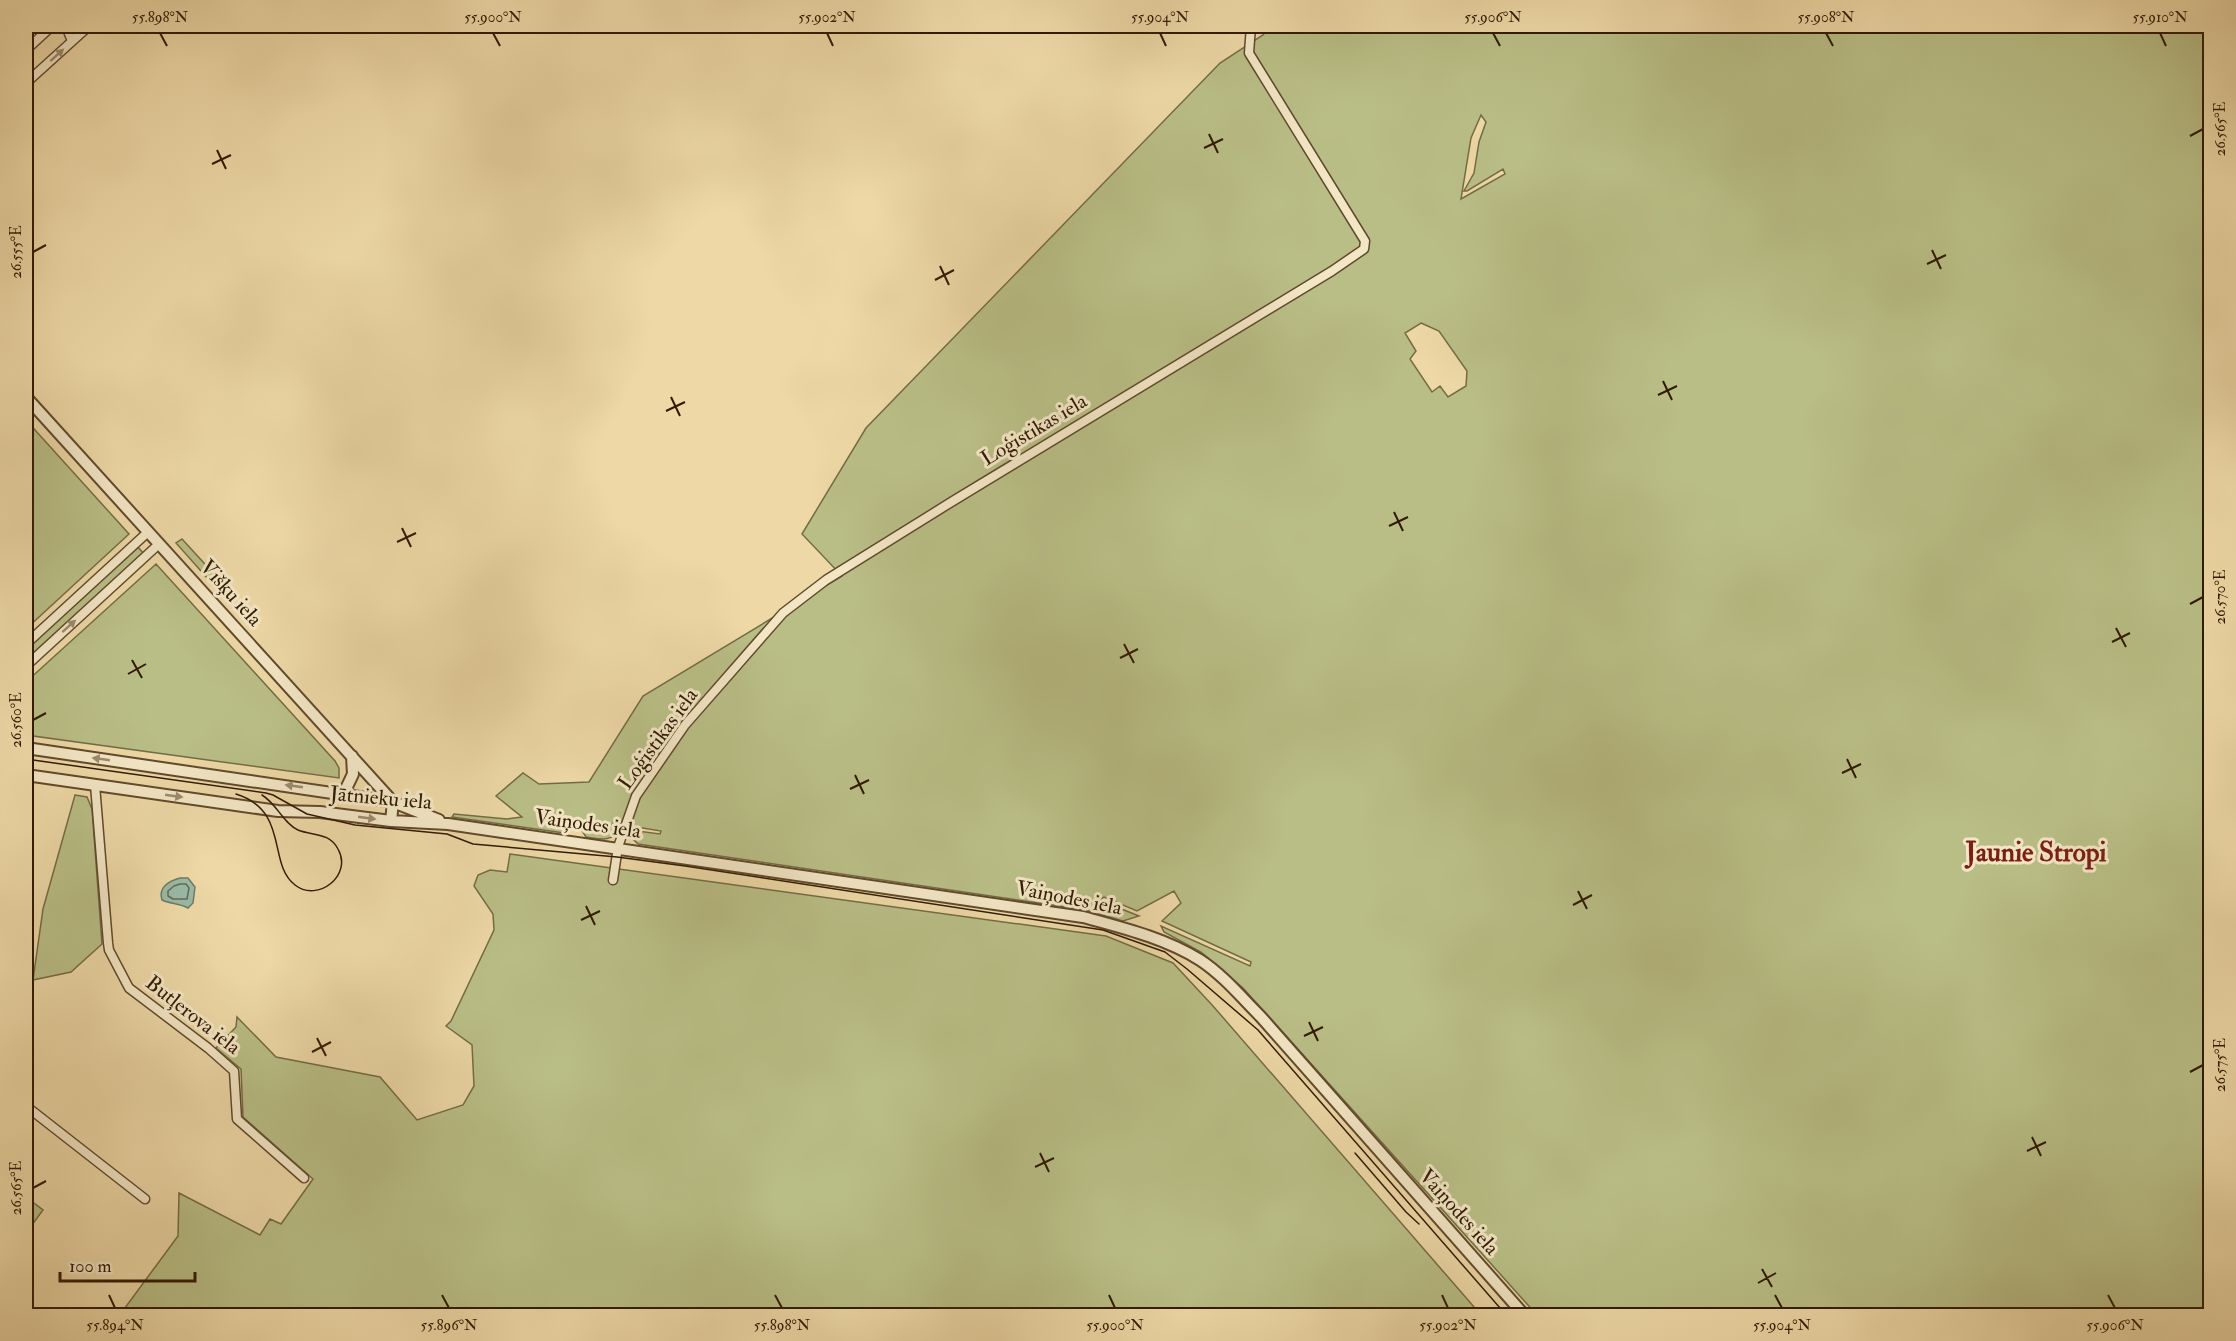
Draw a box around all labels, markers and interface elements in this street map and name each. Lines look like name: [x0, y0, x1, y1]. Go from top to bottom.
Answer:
text: 55.898°N: [132, 8, 189, 27]
text: 55.900°N: [464, 8, 522, 27]
text: 55.902°N: [798, 8, 856, 27]
text: 55.904°N: [1131, 8, 1190, 27]
text: 55.906°N: [1464, 8, 1522, 27]
text: 55.908°N: [1798, 8, 1855, 27]
text: 55.910°N: [2132, 8, 2188, 27]
one-way arrow: [50, 48, 64, 62]
text: 26.565°E: [2211, 101, 2230, 156]
text: 26.555°E: [7, 225, 26, 279]
street label: Loģistikas iela: [976, 388, 1092, 472]
street label: Višķu iela: [194, 554, 268, 632]
text: 26.570°E: [2211, 569, 2230, 625]
one-way arrow: [61, 620, 75, 634]
street label: Loģistikas iela: [612, 682, 704, 795]
text: 26.560°E: [7, 692, 26, 748]
one-way arrow: [91, 754, 110, 763]
street label: Jātnieku iela: [328, 780, 433, 816]
one-way arrow: [284, 782, 303, 791]
one-way arrow: [164, 791, 183, 800]
street label: Vaiņodes iela: [533, 803, 643, 845]
one-way arrow: [358, 813, 377, 822]
district label: Jaunie Stropi: [1964, 836, 2106, 870]
street label: Vaiņodes iela: [1014, 875, 1125, 922]
street label: Butļerova iela: [140, 969, 246, 1061]
text: 26.575°E: [2211, 1038, 2230, 1092]
text: 26.565°E: [7, 1160, 26, 1215]
street label: Vaiņodes iela: [1413, 1163, 1505, 1261]
scale bar: [60, 1245, 195, 1283]
text: 100 m: [69, 1255, 112, 1278]
text: 55.894°N: [86, 1316, 144, 1335]
text: 55.896°N: [421, 1316, 478, 1335]
text: 55.898°N: [754, 1316, 811, 1335]
text: 55.900°N: [1086, 1316, 1144, 1335]
text: 55.902°N: [1419, 1316, 1477, 1335]
text: 55.904°N: [1753, 1316, 1812, 1335]
text: 55.906°N: [2086, 1316, 2144, 1335]

